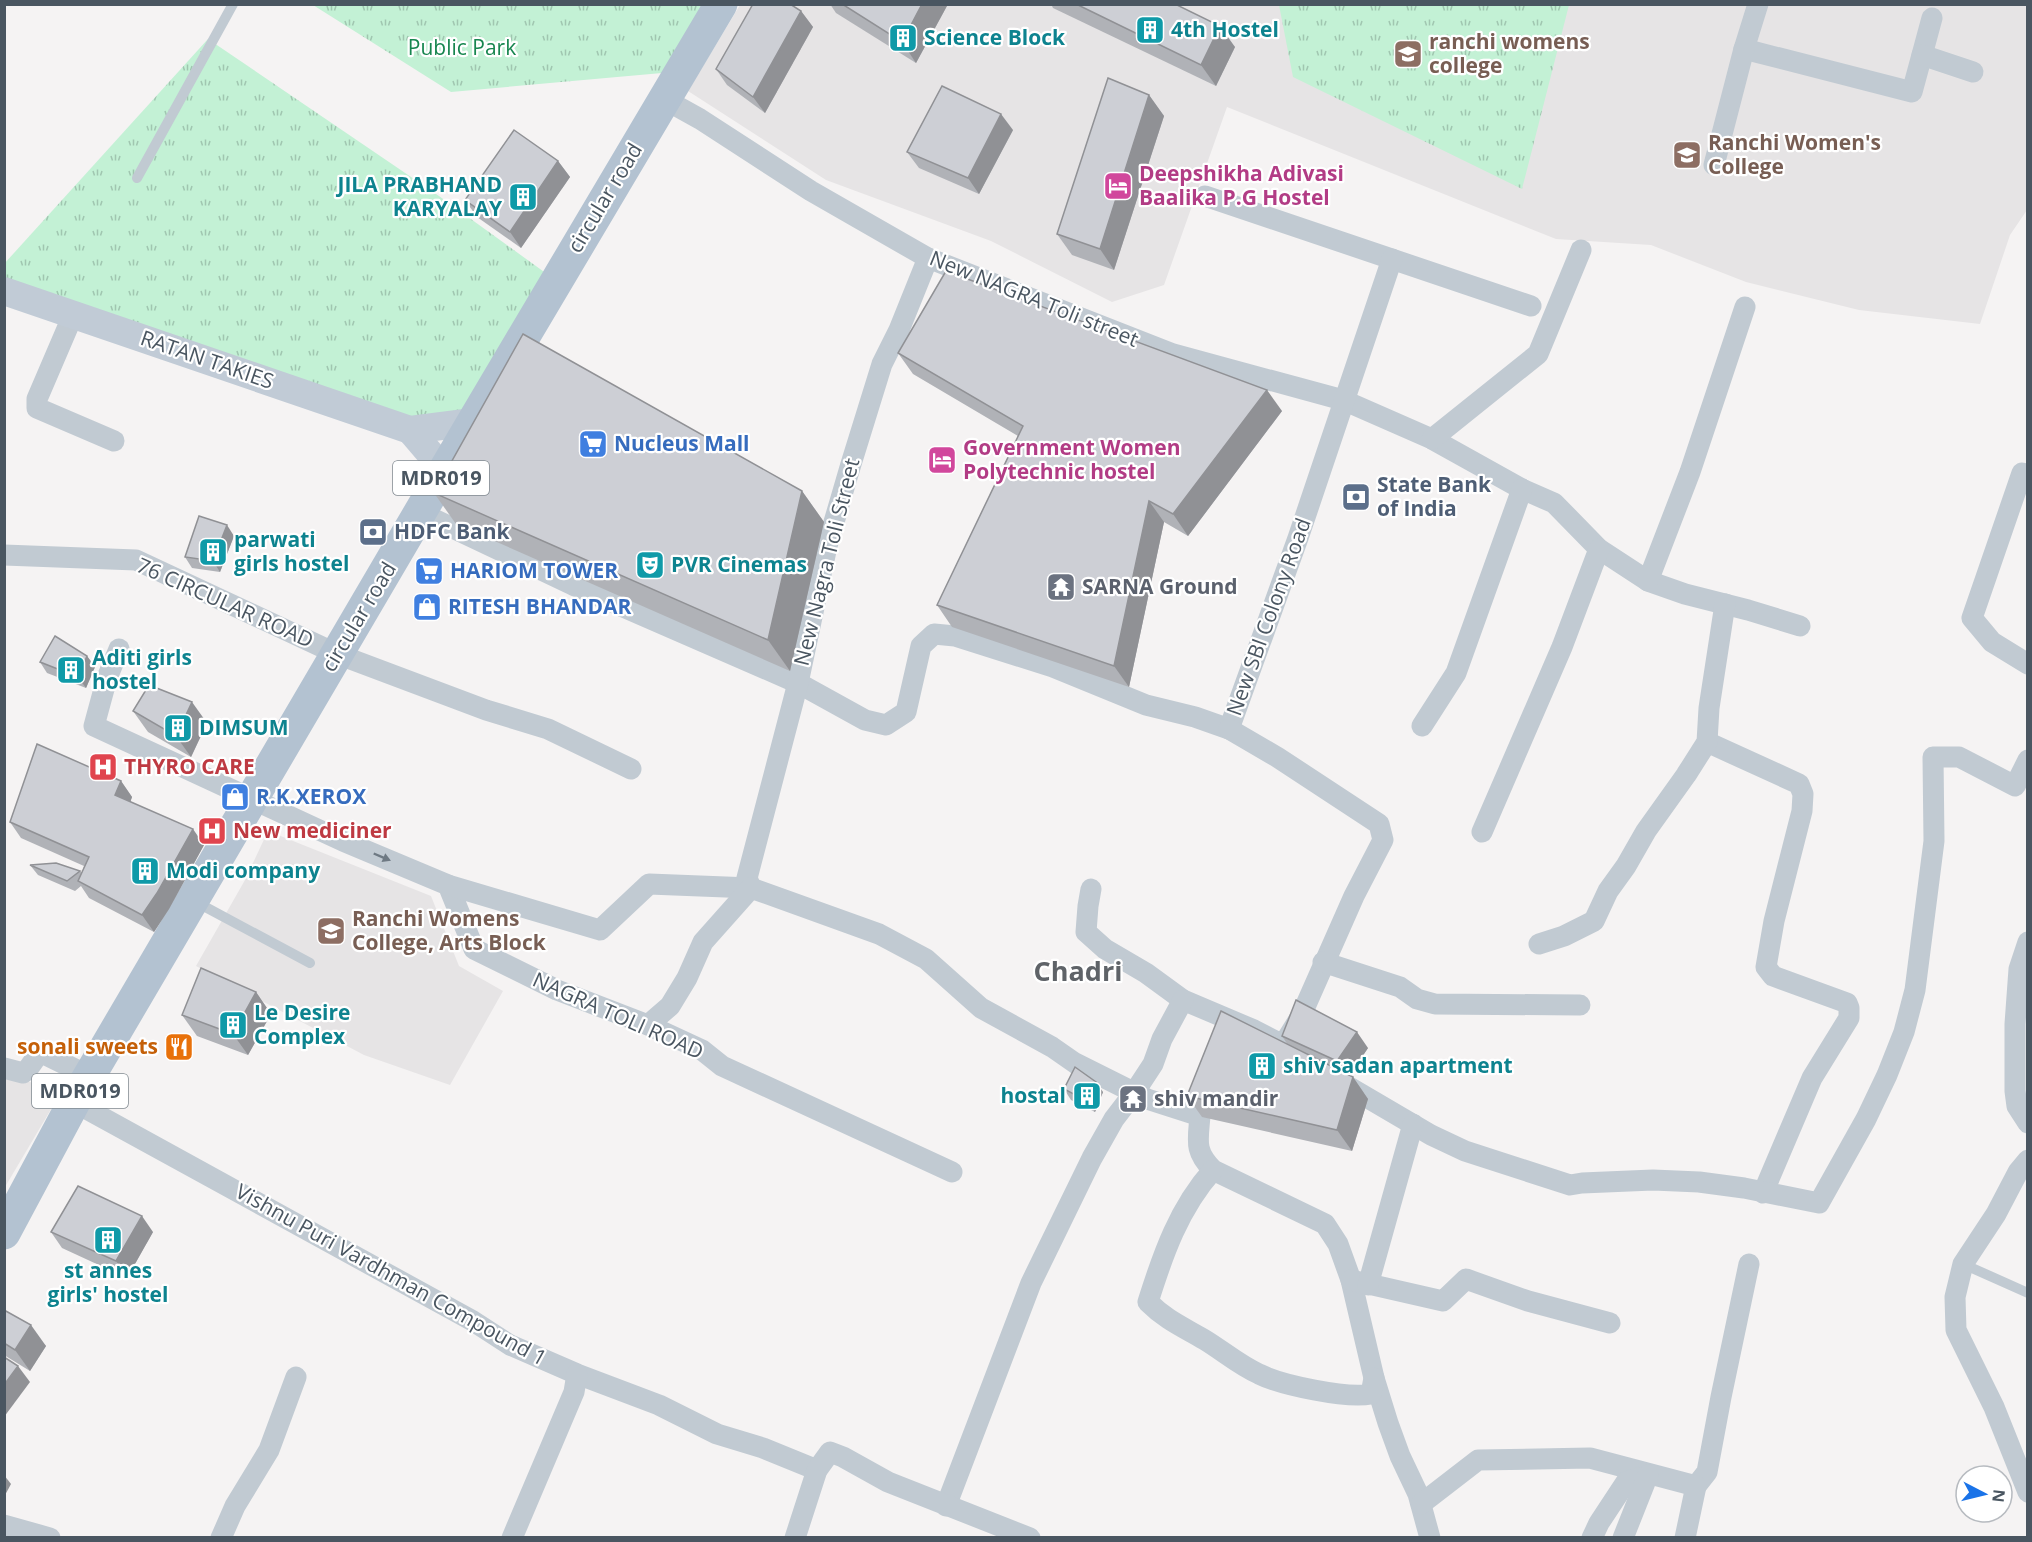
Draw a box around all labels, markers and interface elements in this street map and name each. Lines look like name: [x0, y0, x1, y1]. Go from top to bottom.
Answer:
building icon: 4th Hostel: [1134, 14, 1166, 46]
place label: 4th Hostel: [1171, 15, 1279, 43]
building icon: Science Block: [887, 22, 919, 54]
place label: Science Block: [924, 23, 1066, 51]
place label: ranchi womens college: [1429, 27, 1590, 79]
park label: Public Park: [408, 33, 516, 61]
school or university icon: ranchi womens college: [1392, 38, 1424, 70]
place label: Ranchi Women's College: [1708, 128, 1881, 180]
street label: circular road: [560, 137, 648, 258]
school or university icon: Ranchi Women's College: [1671, 139, 1703, 171]
place label: Deepshikha Adivasi Baalika P.G Hostel: [1139, 159, 1344, 211]
place label: JILA PRABHAND KARYALAY: [335, 170, 503, 222]
hotel icon: Deepshikha Adivasi Baalika P.G Hostel: [1102, 170, 1134, 202]
building icon: JILA PRABHAND KARYALAY: [507, 181, 539, 213]
street label: New NAGRA Toli street: [926, 243, 1143, 353]
street label: RATAN TAKIES: [137, 323, 278, 395]
supermarket icon: Nucleus Mall: [577, 428, 609, 460]
place label: Nucleus Mall: [614, 429, 750, 457]
place label: Government Women Polytechnic hostel: [963, 433, 1180, 485]
hotel icon: Government Women Polytechnic hostel: [926, 444, 958, 476]
street label: New Nagra Toli Street: [787, 455, 865, 668]
road number: MDR019: [393, 461, 489, 495]
place label: State Bank of India: [1377, 470, 1492, 522]
bank icon: State Bank of India: [1340, 481, 1372, 513]
street label: New SBI Colony Road: [1219, 514, 1317, 719]
bank icon: HDFC Bank: [357, 516, 389, 548]
place label: HDFC Bank: [394, 517, 511, 545]
place label: parwati girls hostel: [234, 525, 349, 577]
building icon: parwati girls hostel: [197, 536, 229, 568]
theatre icon: PVR Cinemas: [634, 549, 666, 581]
place label: PVR Cinemas: [671, 550, 807, 578]
street label: 76 CIRCULAR ROAD: [133, 551, 318, 654]
supermarket icon: HARIOM TOWER: [413, 555, 445, 587]
street label: circular road: [314, 556, 402, 677]
place label: HARIOM TOWER: [450, 556, 618, 584]
temple icon: SARNA Ground: [1045, 571, 1077, 603]
place label: SARNA Ground: [1082, 572, 1238, 600]
shop icon: RITESH BHANDAR: [411, 591, 443, 623]
place label: RITESH BHANDAR: [448, 592, 632, 620]
place label: Aditi girls hostel: [92, 643, 192, 695]
building icon: Aditi girls hostel: [55, 654, 87, 686]
building icon: DIMSUM: [162, 712, 194, 744]
place label: DIMSUM: [199, 713, 289, 741]
hospital icon: THYRO CARE: [87, 751, 119, 783]
place label: THYRO CARE: [124, 752, 255, 780]
shop icon: R.K.XEROX: [219, 781, 251, 813]
place label: R.K.XEROX: [256, 782, 366, 810]
hospital icon: New mediciner: [196, 815, 228, 847]
place label: New mediciner: [233, 816, 392, 844]
one-way arrow: [374, 852, 392, 862]
building icon: Modi company: [129, 855, 161, 887]
place label: Modi company: [166, 856, 320, 884]
place label: Ranchi Womens College, Arts Block: [352, 904, 547, 956]
school or university icon: Ranchi Womens College, Arts Block: [315, 915, 347, 947]
district label: Chadri: [1034, 952, 1122, 989]
street label: NAGRA TOLI ROAD: [529, 965, 708, 1065]
place label: Le Desire Complex: [254, 998, 350, 1050]
building icon: Le Desire Complex: [217, 1009, 249, 1041]
restaurant icon: sonali sweets: [163, 1031, 195, 1063]
place label: sonali sweets: [17, 1032, 158, 1060]
building icon: shiv sadan apartment: [1246, 1050, 1278, 1082]
place label: shiv sadan apartment: [1283, 1051, 1513, 1079]
road number: MDR019: [32, 1074, 128, 1108]
building icon: hostal: [1071, 1080, 1103, 1112]
place label: hostal: [1001, 1081, 1066, 1109]
temple icon: shiv mandir: [1117, 1083, 1149, 1115]
place label: shiv mandir: [1154, 1084, 1279, 1112]
street label: Vishnu Puri Vardhman Compound 1: [231, 1177, 552, 1372]
building icon: st annes girls' hostel: [92, 1224, 124, 1256]
place label: st annes girls' hostel: [48, 1256, 168, 1308]
north arrow: [1954, 1464, 2014, 1524]
text: N: [1987, 1488, 2011, 1504]

